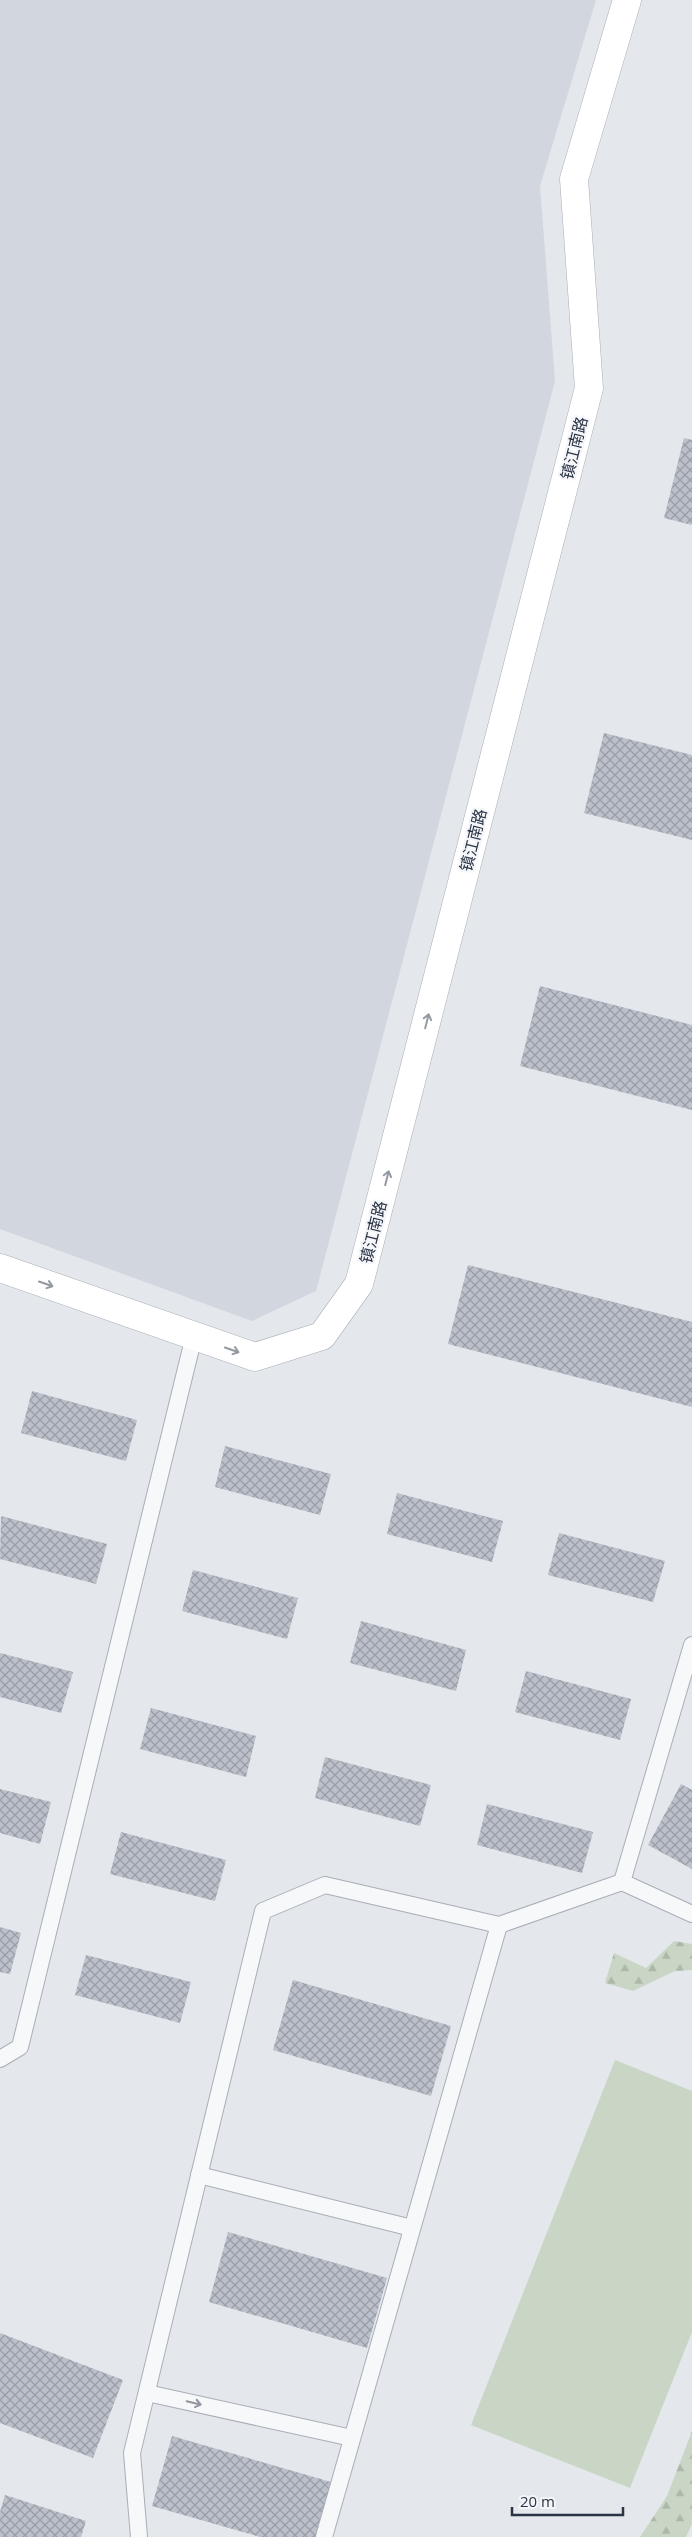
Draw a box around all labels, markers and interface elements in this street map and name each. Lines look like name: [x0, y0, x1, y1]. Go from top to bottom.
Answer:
street label: 镇江南路: [556, 414, 592, 482]
street label: 镇江南路: [455, 806, 491, 874]
one-way arrow: [423, 1013, 432, 1029]
one-way arrow: [382, 1171, 392, 1187]
street label: 镇江南路: [355, 1198, 391, 1266]
one-way arrow: [38, 1280, 53, 1289]
one-way arrow: [224, 1345, 240, 1355]
one-way arrow: [186, 2399, 202, 2408]
scale bar: [512, 2484, 623, 2516]
text: 20 m: [520, 2491, 555, 2511]

